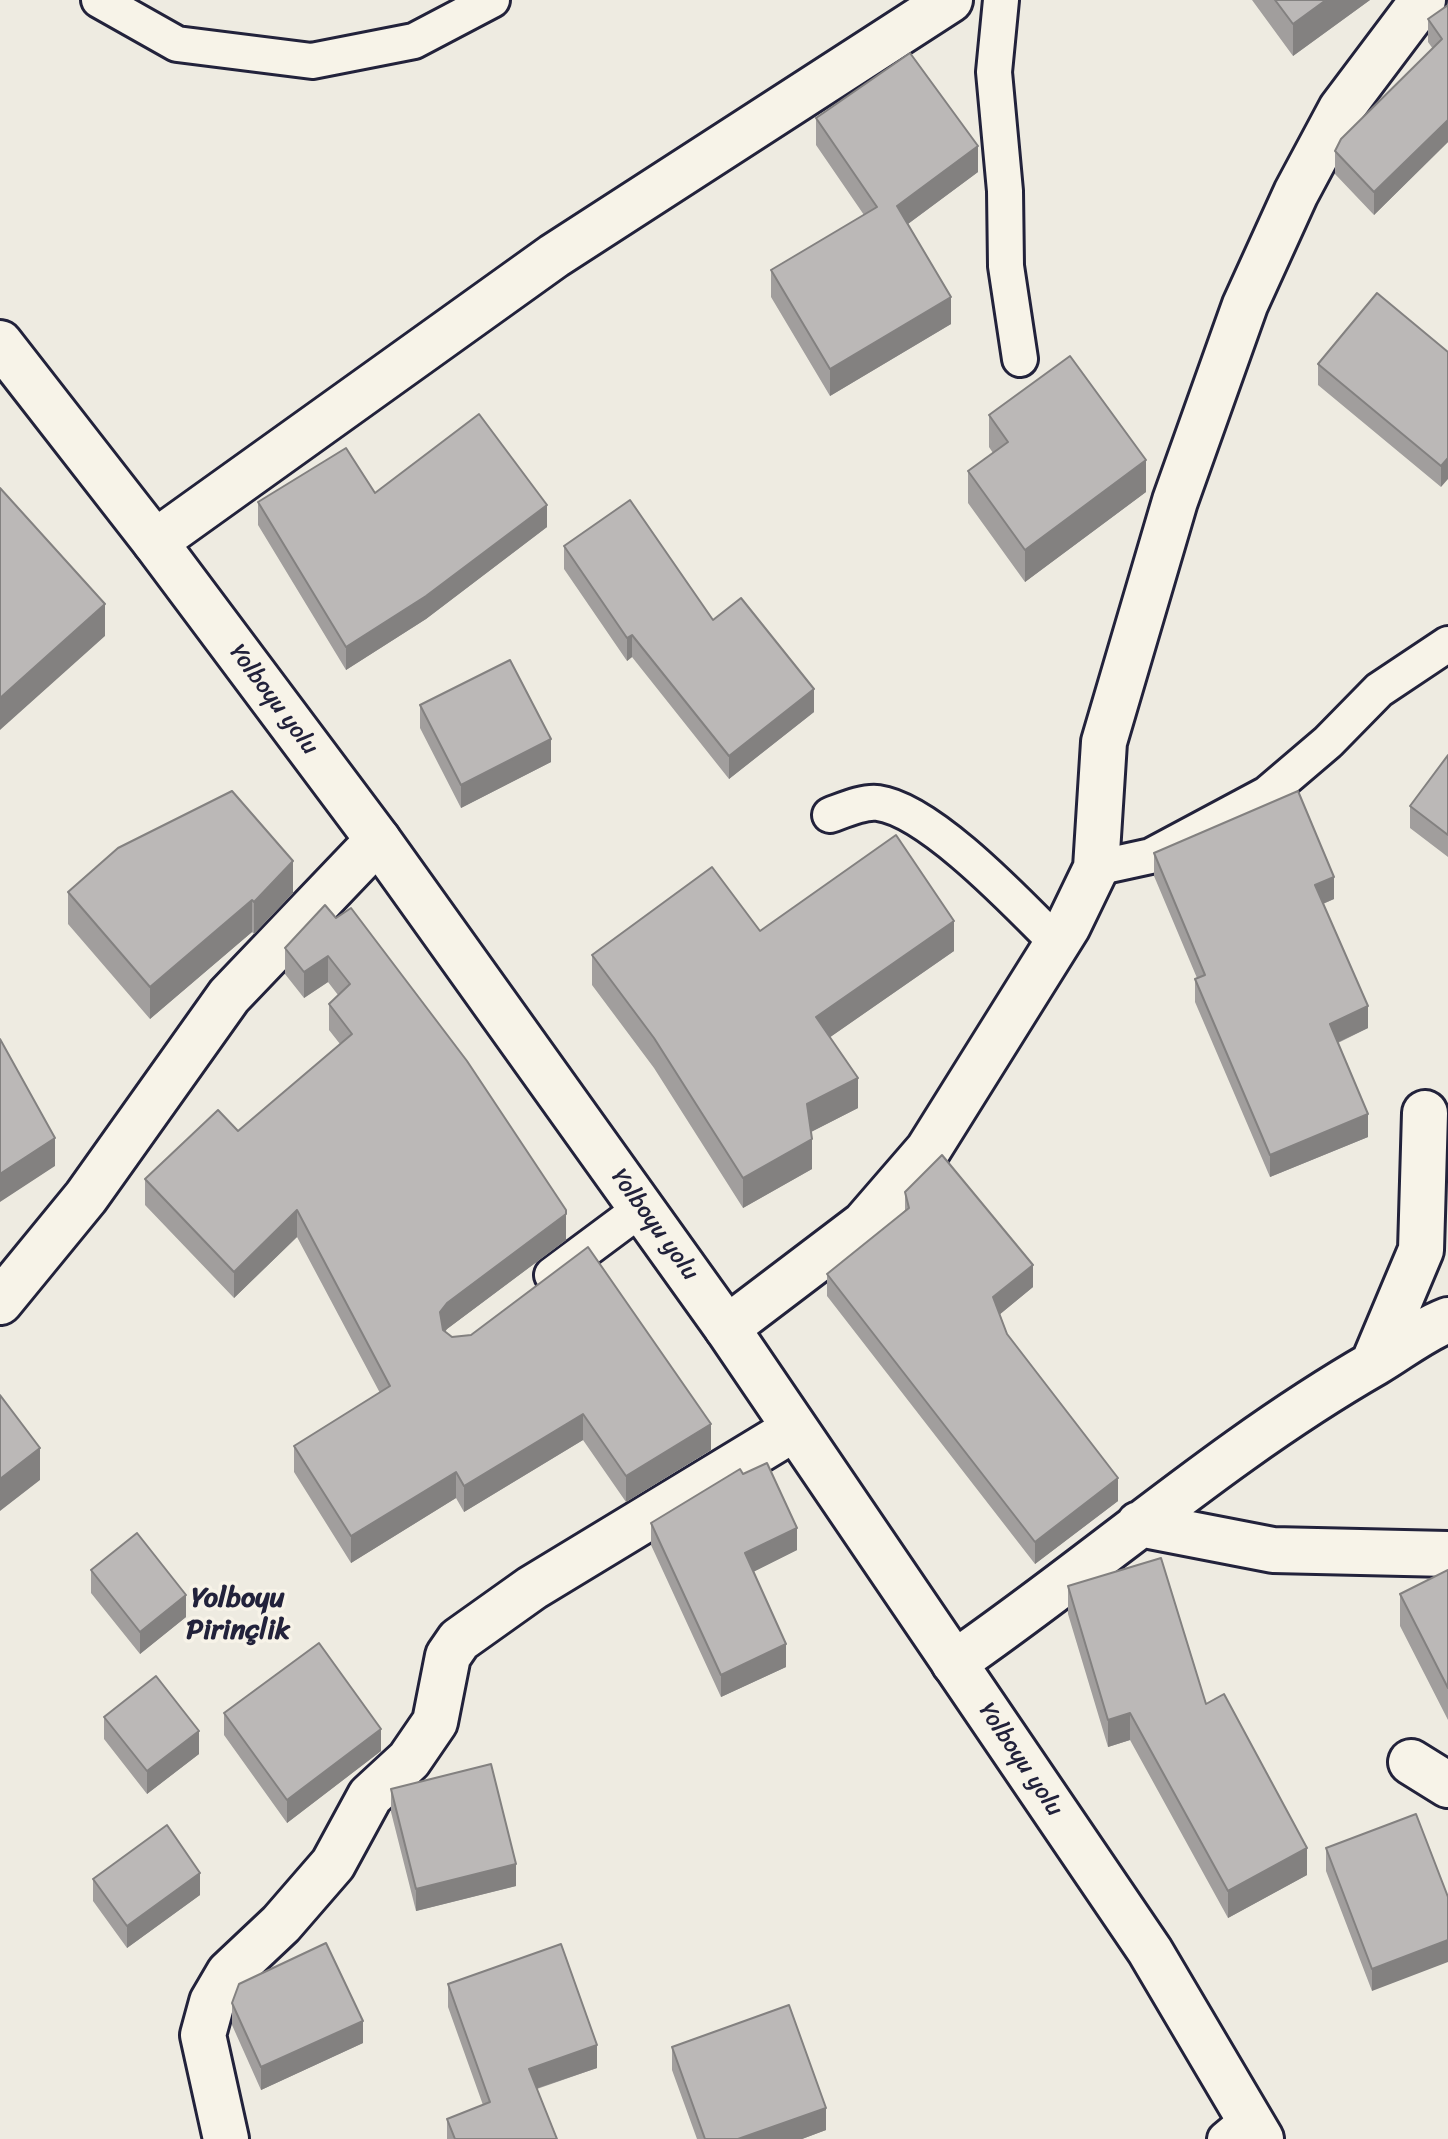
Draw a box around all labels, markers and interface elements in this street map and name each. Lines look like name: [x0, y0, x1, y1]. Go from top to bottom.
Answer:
street label: Yolboyu yolu: [222, 639, 324, 761]
street label: Yolboyu yolu: [604, 1164, 704, 1286]
district label: Yolboyu Pirinçlik: [186, 1582, 290, 1648]
street label: Yolboyu yolu: [972, 1698, 1068, 1822]

